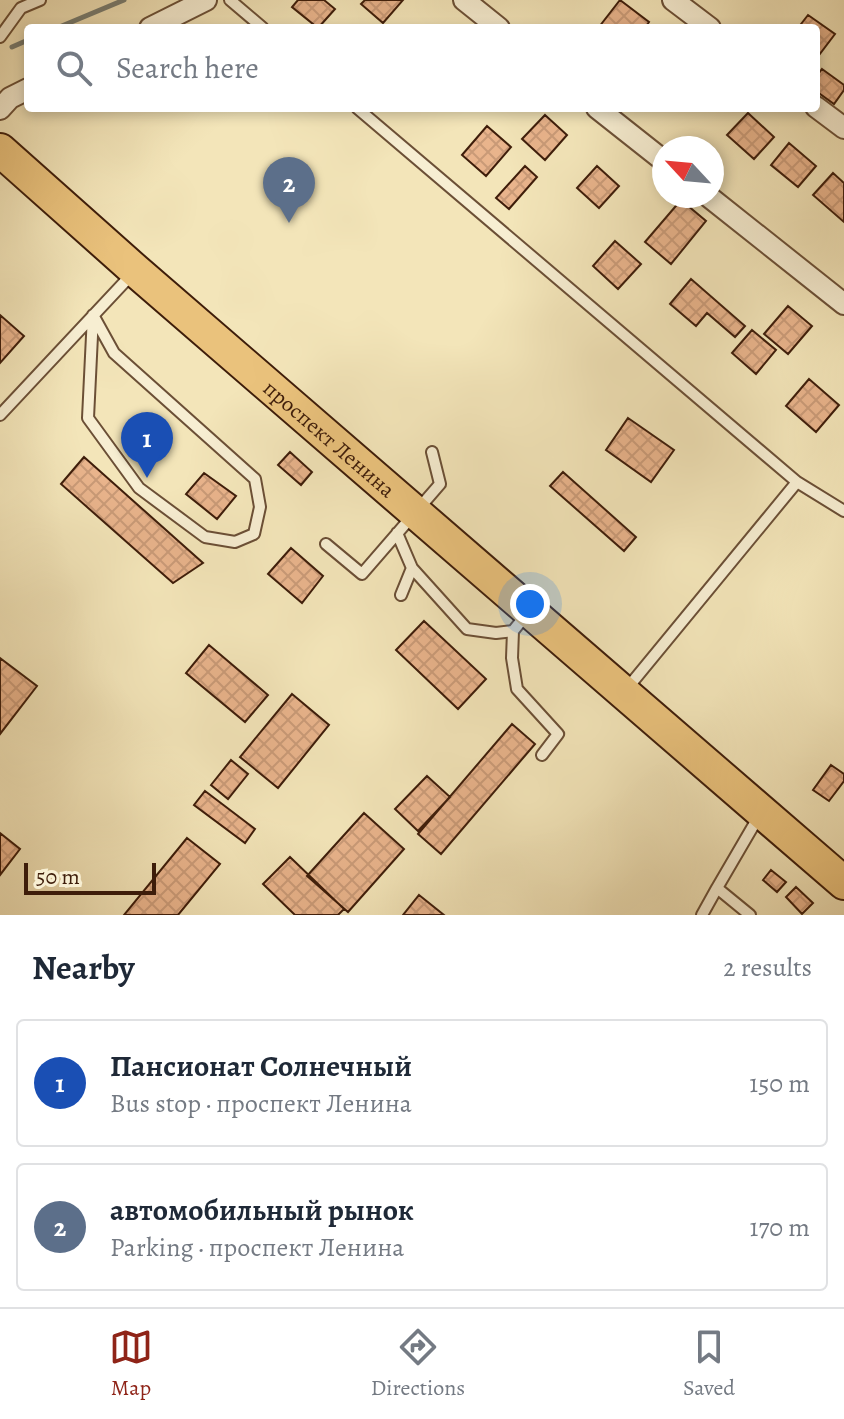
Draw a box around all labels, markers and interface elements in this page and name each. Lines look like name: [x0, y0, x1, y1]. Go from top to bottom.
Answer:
search box: [24, 24, 820, 112]
icon: search: [52, 46, 96, 90]
text: Search here: [116, 48, 259, 88]
north arrow: [652, 136, 724, 208]
pin: 2: [263, 157, 315, 223]
street label: проспект Ленина: [257, 374, 402, 505]
pin: 1: [121, 412, 173, 478]
your location: [510, 584, 550, 624]
scale bar: [24, 859, 156, 895]
text: 50 m: [36, 862, 80, 892]
text: Nearby: [32, 944, 135, 991]
text: 2 results: [723, 950, 812, 985]
text: Пансионат Солнечный: [110, 1046, 412, 1086]
text: 1: [55, 1066, 65, 1101]
text: 150 m: [749, 1066, 810, 1101]
text: Bus stop · проспект Ленина: [110, 1086, 412, 1121]
text: автомобильный рынок: [110, 1190, 414, 1230]
text: 2: [54, 1210, 66, 1245]
text: 170 m: [750, 1210, 810, 1245]
text: Parking · проспект Ленина: [110, 1230, 404, 1265]
tab: Map: [109, 1325, 153, 1403]
tab: Directions: [371, 1325, 465, 1403]
tab: Saved: [683, 1325, 735, 1403]

